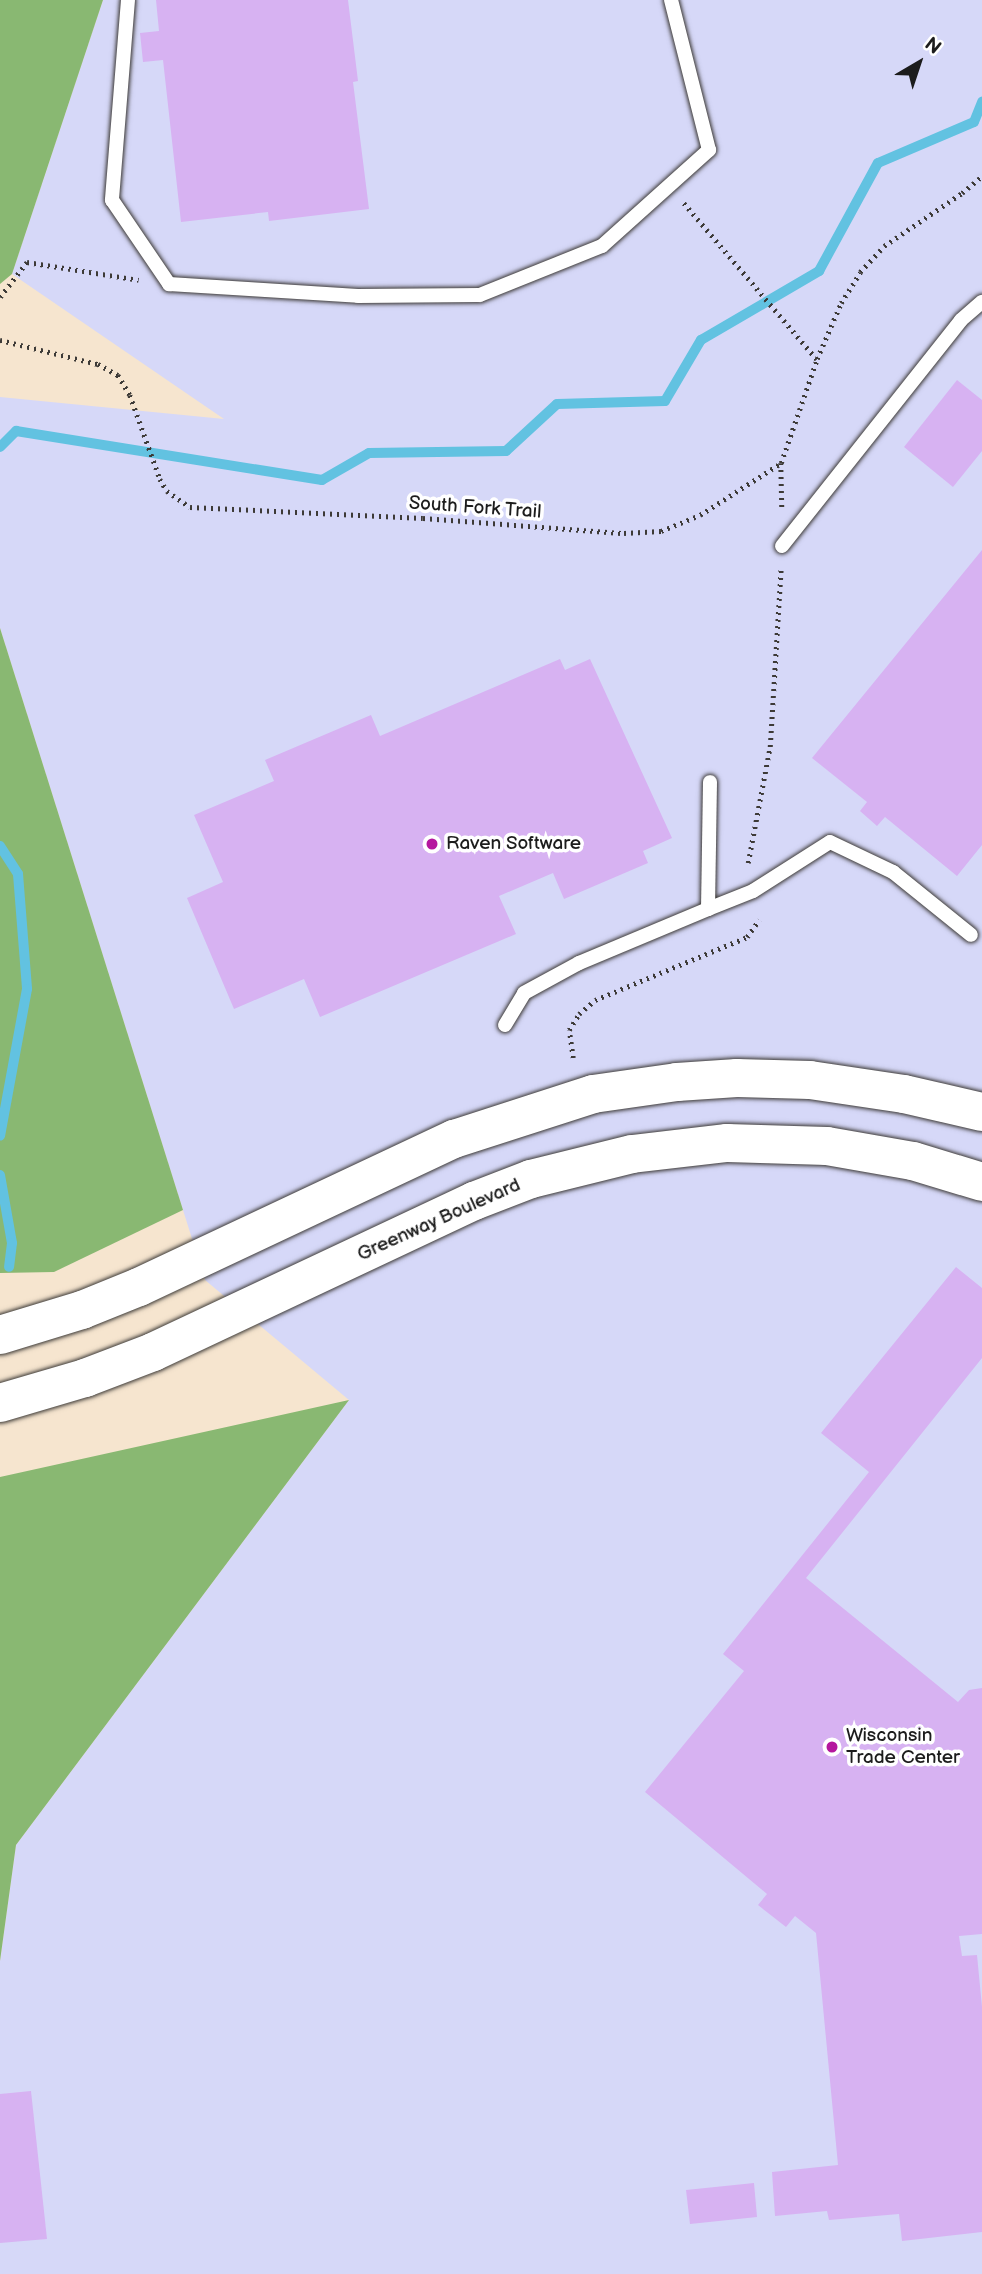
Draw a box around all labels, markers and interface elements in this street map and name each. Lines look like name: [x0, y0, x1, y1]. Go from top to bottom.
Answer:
north arrow: [884, 28, 954, 98]
text: N: [920, 33, 945, 60]
street label: South Fork Trail: [408, 492, 542, 524]
place label: Raven Software: [446, 833, 581, 855]
marker: Raven Software: [424, 836, 440, 852]
street label: Greenway Boulevard: [353, 1174, 525, 1266]
place label: Wisconsin Trade Center: [846, 1725, 960, 1769]
marker: Wisconsin Trade Center: [824, 1739, 840, 1755]

